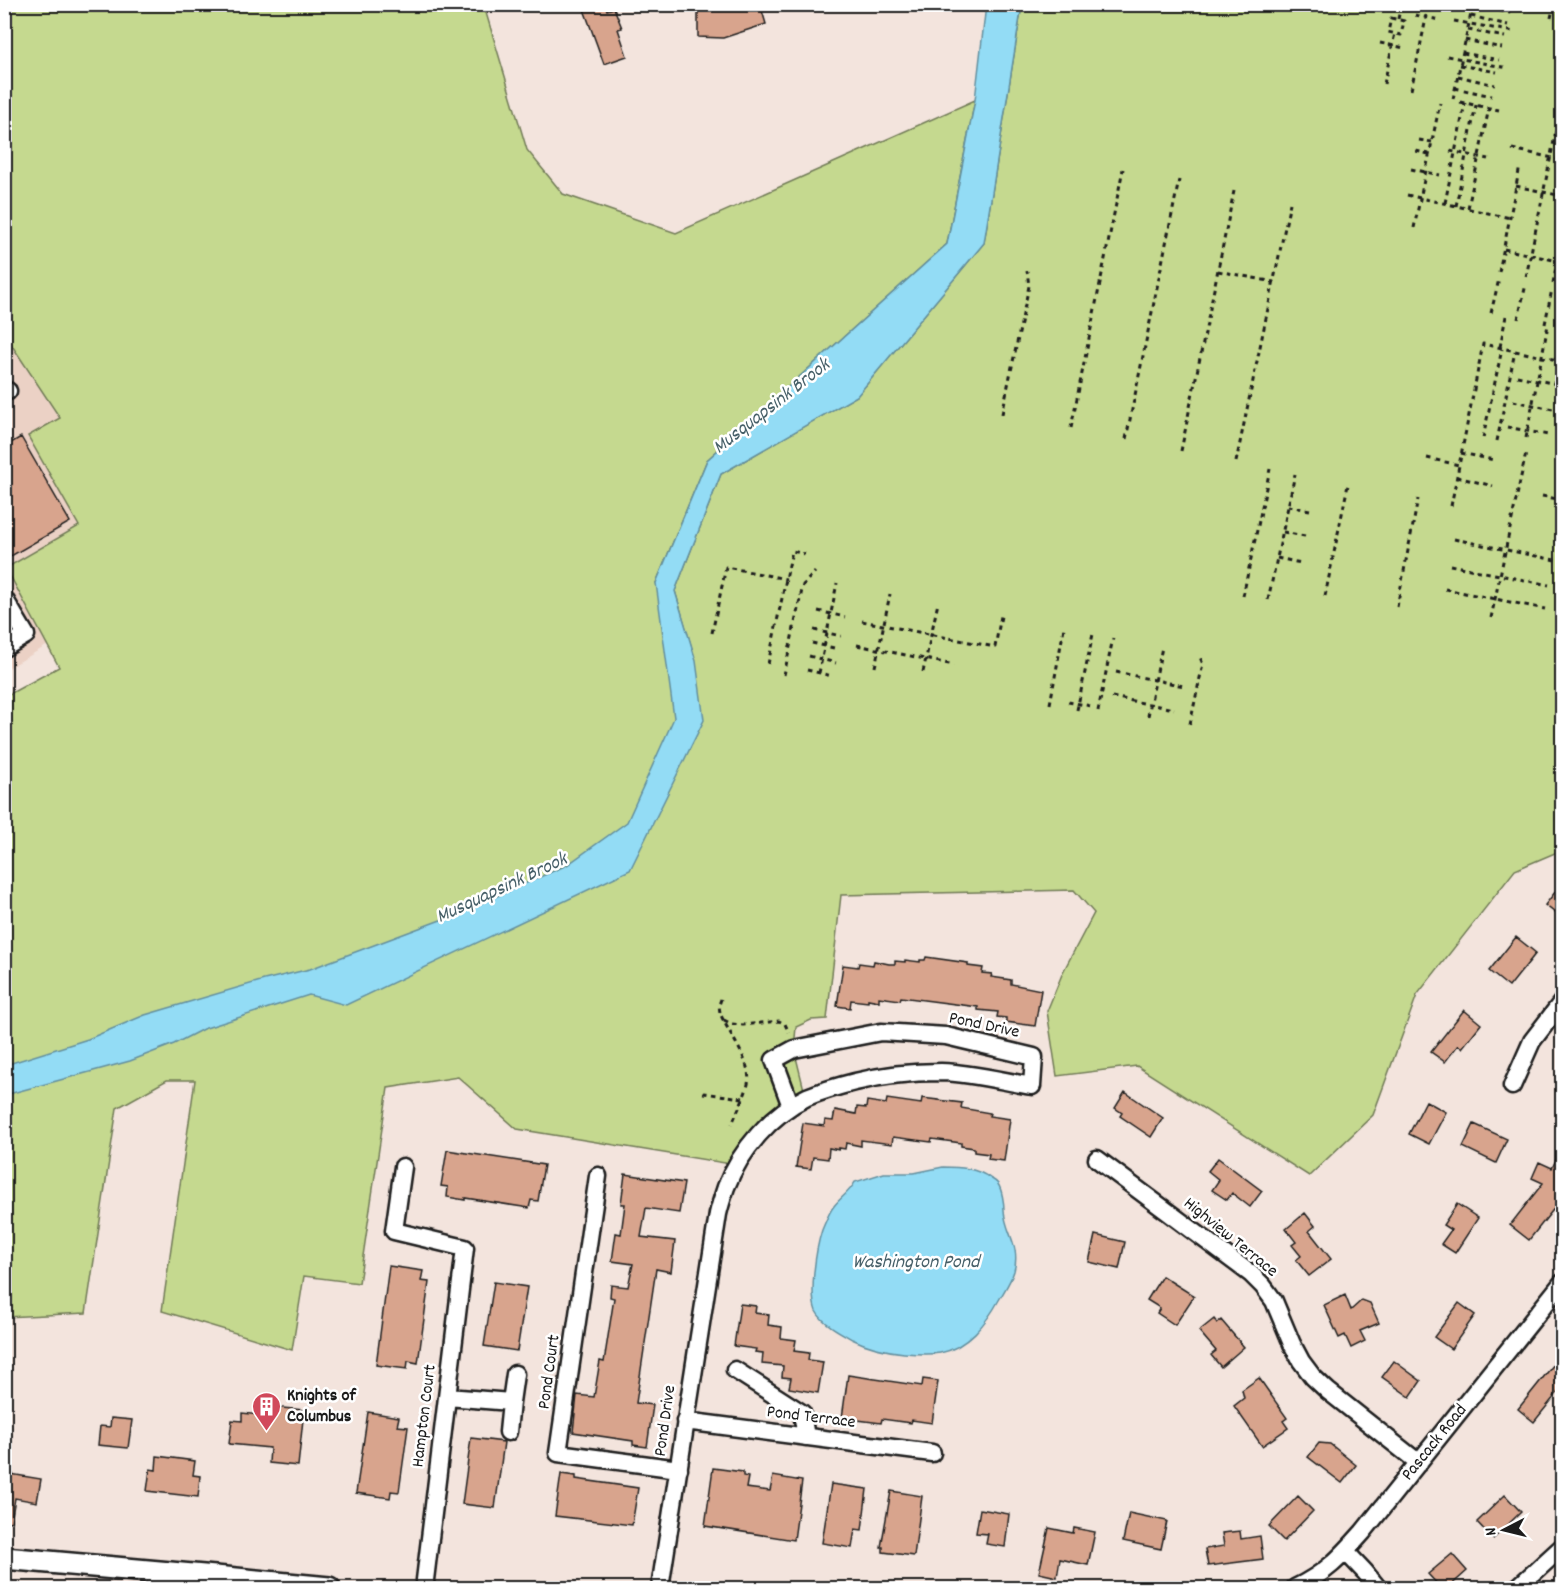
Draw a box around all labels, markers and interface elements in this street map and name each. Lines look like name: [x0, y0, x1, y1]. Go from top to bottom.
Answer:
water label: Musquapsink Brook: [707, 351, 838, 462]
water label: Musquapsink Brook: [432, 846, 574, 932]
street label: Pond Drive: [946, 1006, 1022, 1046]
street label: Highview Terrace: [1177, 1192, 1283, 1284]
water label: Washington Pond: [853, 1249, 982, 1277]
street label: Pond Court: [532, 1333, 568, 1411]
street label: Hampton Court: [406, 1363, 444, 1469]
place label: Knights of Columbus: [287, 1384, 357, 1430]
street label: Pond Drive: [649, 1384, 683, 1458]
building icon: Knights of Columbus: [250, 1390, 282, 1432]
street label: Pascack Road: [1396, 1399, 1474, 1487]
street label: Pond Terrace: [765, 1400, 857, 1436]
north arrow: [1474, 1500, 1534, 1560]
text: N: [1480, 1526, 1503, 1537]

